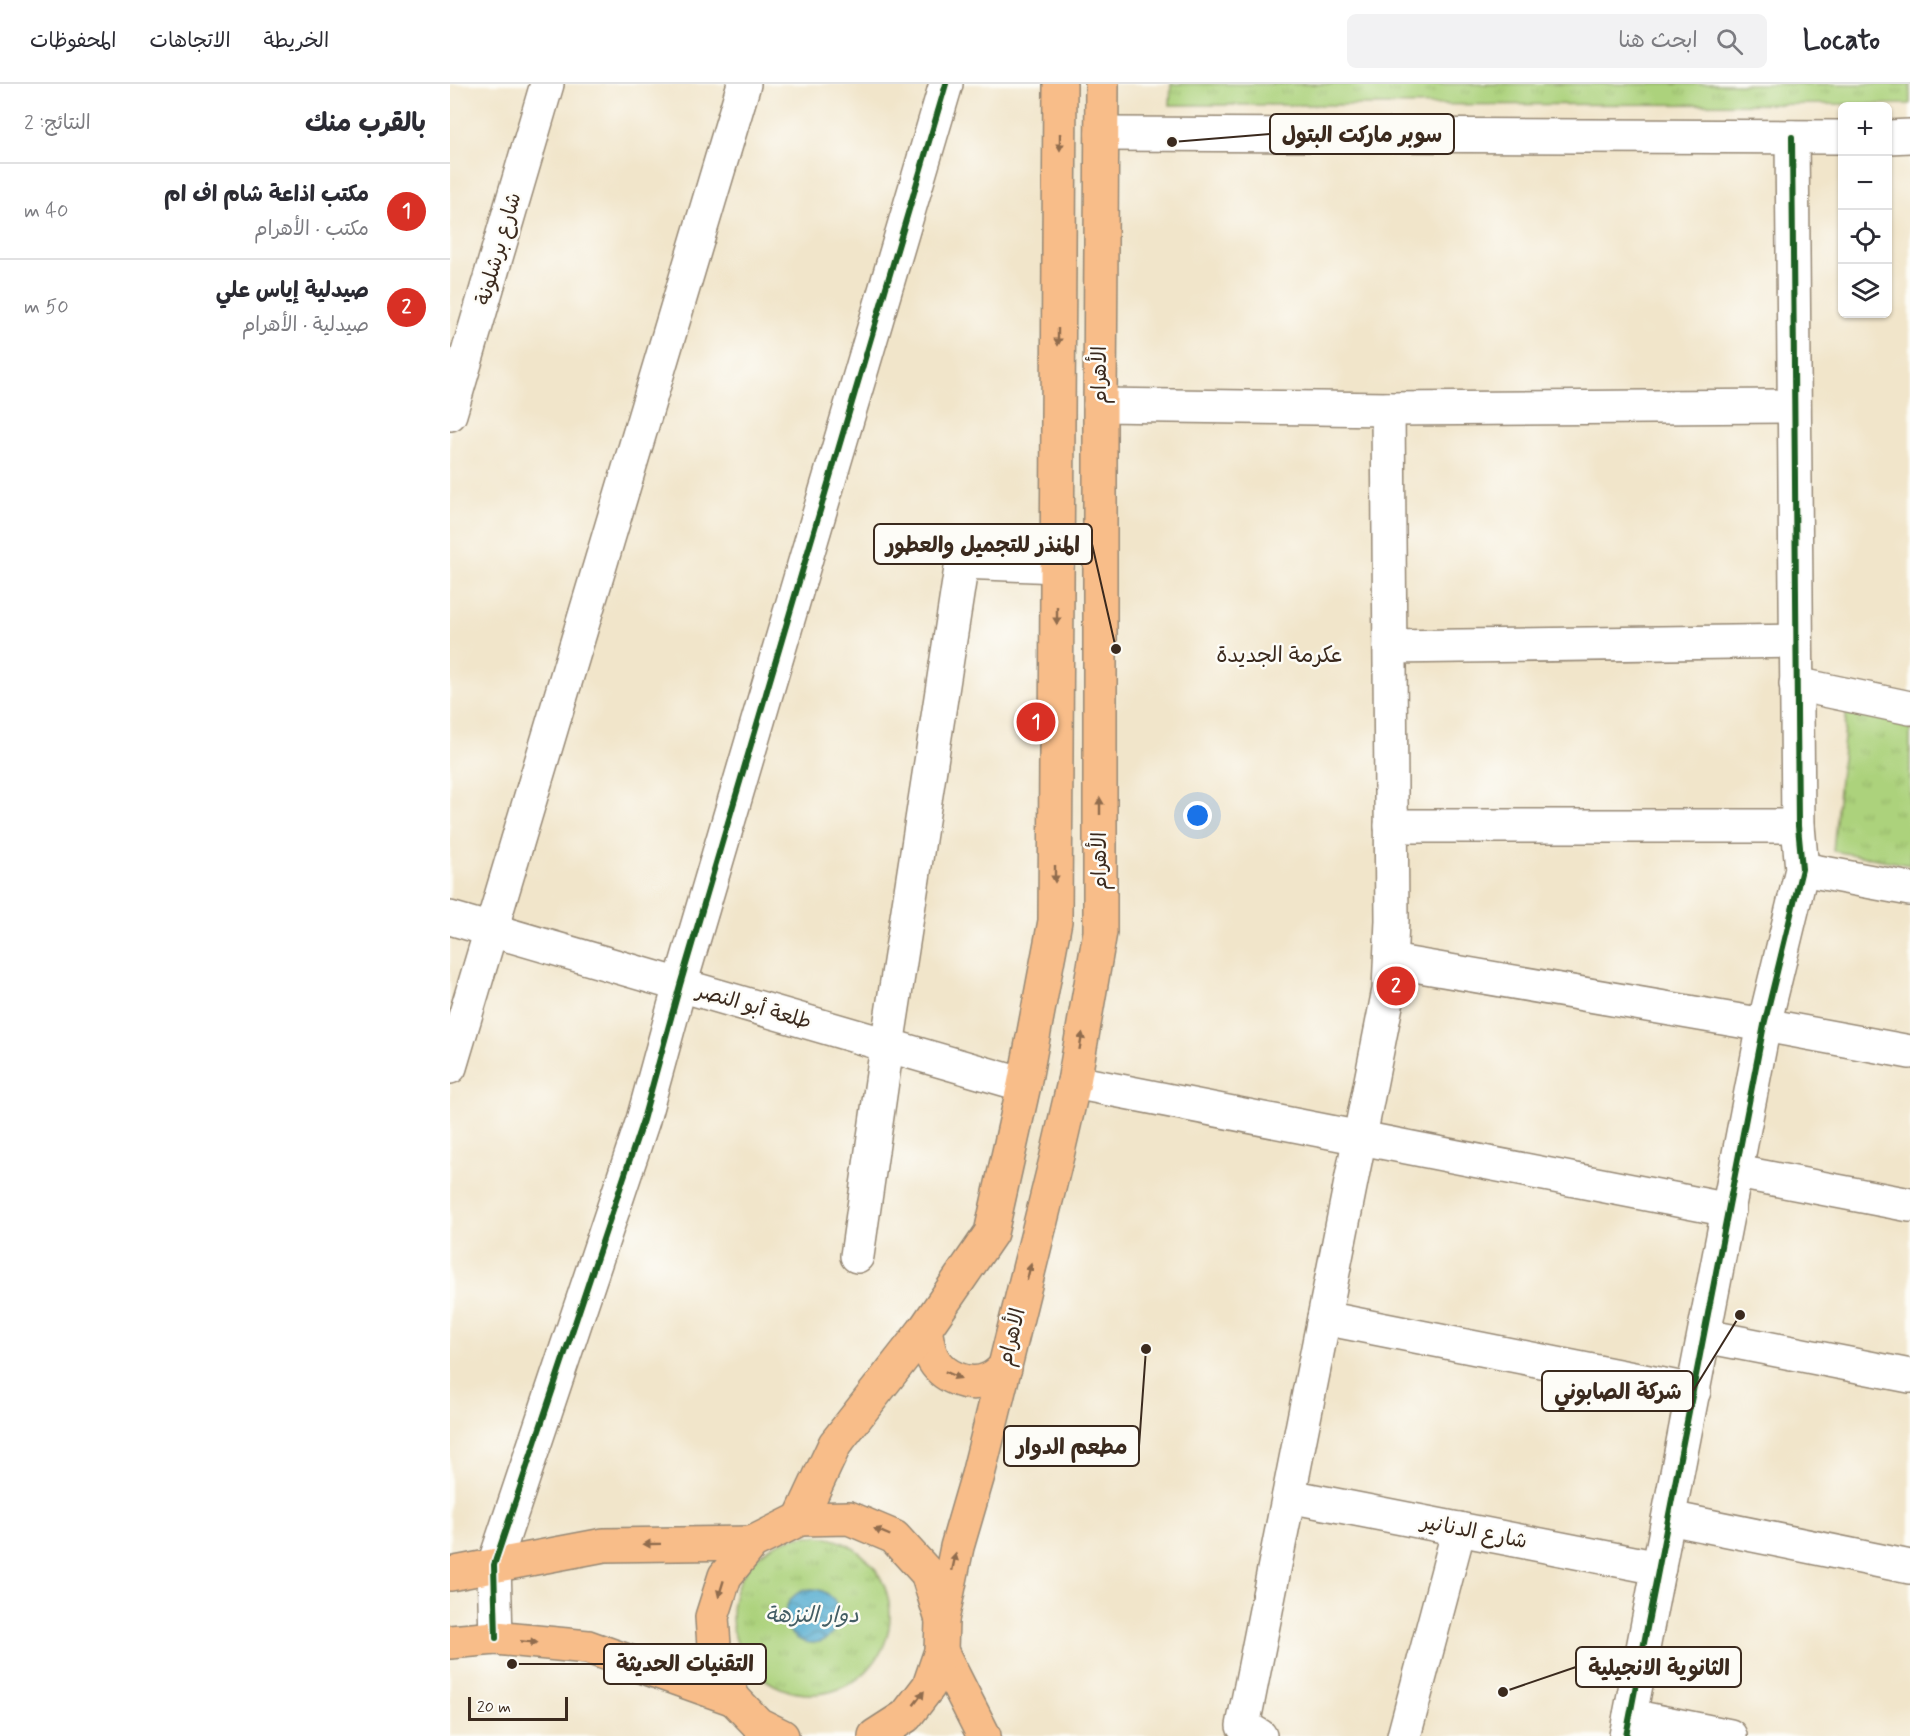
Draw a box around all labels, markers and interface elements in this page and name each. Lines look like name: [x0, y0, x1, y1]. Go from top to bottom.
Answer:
search box: [1347, 14, 1767, 68]
text: Locato: [1803, 23, 1880, 60]
icon: search: [1713, 25, 1746, 58]
text: المحفوظات: [30, 27, 116, 55]
text: الاتجاهات: [149, 27, 231, 55]
text: الخريطة: [264, 27, 329, 55]
text: ابحث هنا: [1618, 27, 1698, 55]
map controls: [1838, 102, 1892, 318]
button: +: [1838, 102, 1892, 156]
text: بالقرب منك: [305, 107, 426, 141]
text: النتائج: 2: [24, 110, 91, 137]
callout: سوبر ماركت البتول: [1270, 114, 1454, 154]
text: سوبر ماركت البتول: [1282, 122, 1442, 150]
one-way arrow: [1055, 133, 1064, 152]
button: −: [1838, 156, 1892, 210]
text: مكتب اذاعة شام اف ام: [164, 181, 369, 209]
street label: شارع برشلونة: [470, 189, 528, 309]
text: 40 m: [24, 198, 68, 225]
text: 1: [402, 198, 411, 225]
button: locate: [1838, 210, 1892, 264]
text: مكتب · الأهرام: [254, 216, 369, 243]
button: layers: [1838, 264, 1892, 318]
text: صيدلية إياس علي: [216, 277, 369, 305]
text: 50 m: [24, 294, 69, 321]
text: 2: [402, 294, 411, 321]
text: صيدلية · الأهرام: [242, 312, 369, 339]
one-way arrow: [1054, 328, 1063, 347]
street label: الأهرام: [1085, 346, 1115, 404]
callout: المنذر للتجميل والعطور: [874, 524, 1092, 564]
text: المنذر للتجميل والعطور: [884, 532, 1080, 560]
one-way arrow: [1052, 607, 1062, 626]
district label: عكرمة الجديدة: [1216, 642, 1344, 670]
pin: 1: [1016, 700, 1056, 744]
one-way arrow: [1095, 796, 1105, 815]
your location: [1183, 801, 1212, 830]
street label: الأهرام: [1085, 832, 1115, 890]
one-way arrow: [1050, 865, 1060, 884]
pin: 2: [1376, 964, 1416, 1008]
street label: طلعة أبو النصر: [691, 977, 815, 1037]
one-way arrow: [1077, 1031, 1086, 1050]
one-way arrow: [1024, 1263, 1034, 1281]
street label: الأهرام: [990, 1305, 1034, 1369]
one-way arrow: [944, 1371, 961, 1380]
callout: شركة الصابوني: [1542, 1371, 1693, 1411]
text: شركة الصابوني: [1554, 1379, 1682, 1411]
callout: مطعم الدوار: [1004, 1426, 1139, 1466]
text: مطعم الدوار: [1015, 1434, 1127, 1463]
street label: شارع الدنانير: [1417, 1508, 1529, 1556]
one-way arrow: [872, 1527, 890, 1537]
one-way arrow: [642, 1539, 661, 1549]
one-way arrow: [950, 1553, 959, 1572]
one-way arrow: [716, 1580, 725, 1598]
water label: دوار النزهة: [765, 1602, 859, 1630]
one-way arrow: [520, 1637, 539, 1647]
callout: التقنيات الحديثة: [604, 1644, 766, 1684]
callout: الثانوية الانجيلية: [1576, 1647, 1741, 1687]
text: التقنيات الحديثة: [616, 1651, 754, 1679]
text: الثانوية الانجيلية: [1588, 1655, 1730, 1683]
one-way arrow: [913, 1691, 925, 1707]
scale bar: [468, 1694, 568, 1722]
text: 20 m: [477, 1697, 511, 1718]

